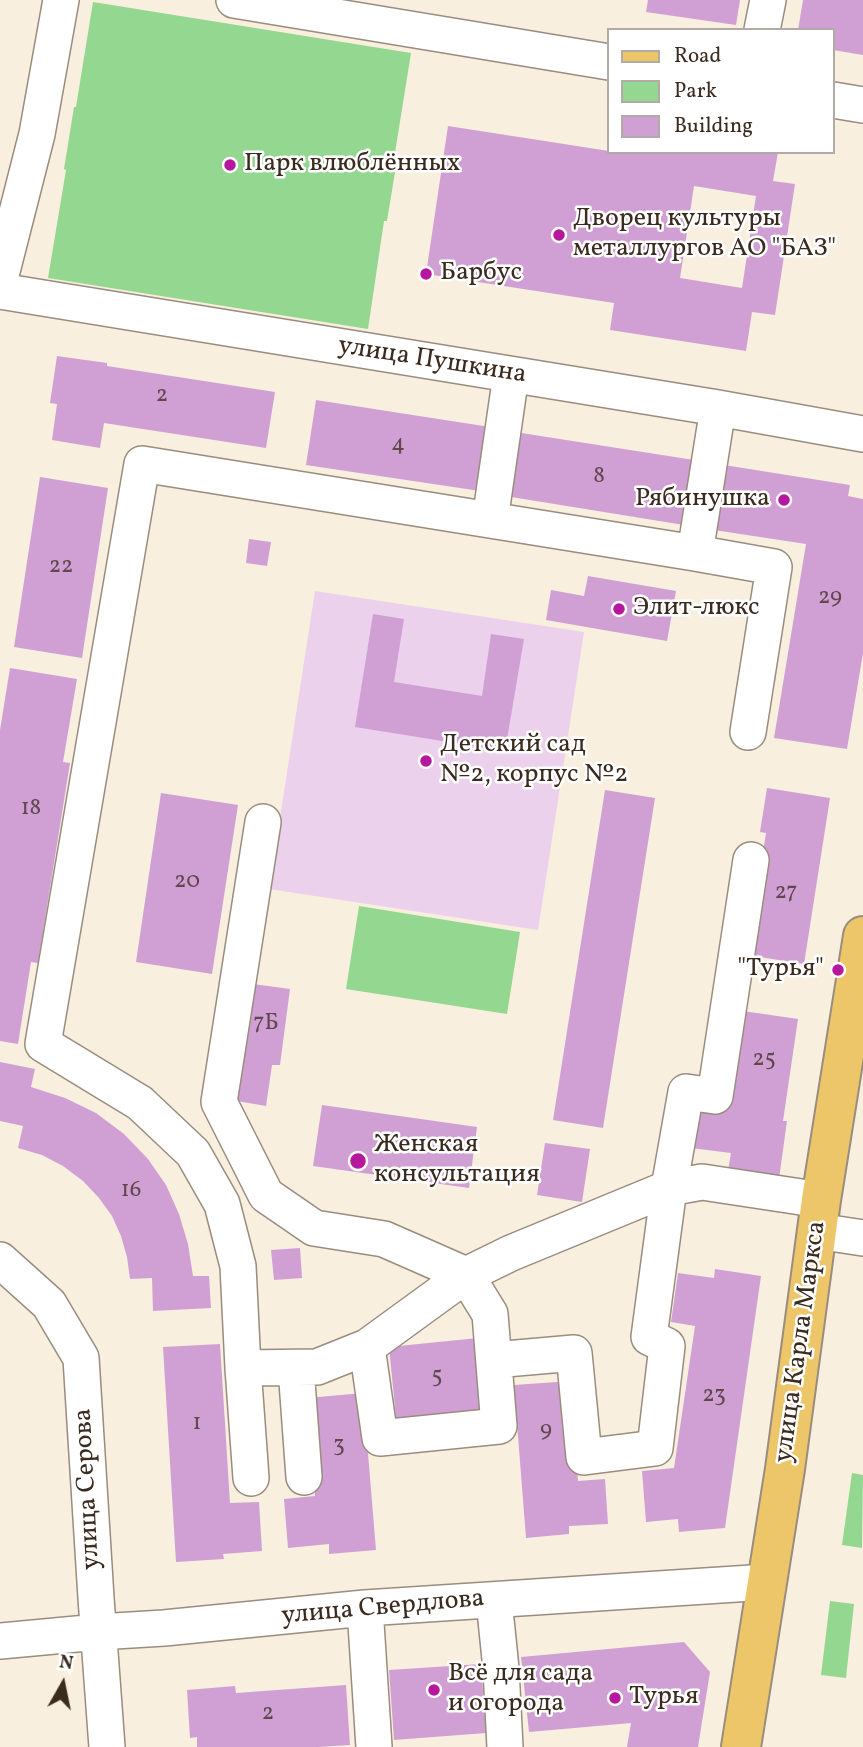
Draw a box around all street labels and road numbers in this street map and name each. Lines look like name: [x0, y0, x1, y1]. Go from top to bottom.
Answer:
street label: улица Пушкина: [336, 332, 528, 392]
street label: улица Карла Маркса: [770, 1219, 834, 1465]
street label: улица Серова: [69, 1407, 109, 1571]
street label: улица Свердлова: [280, 1585, 486, 1633]

